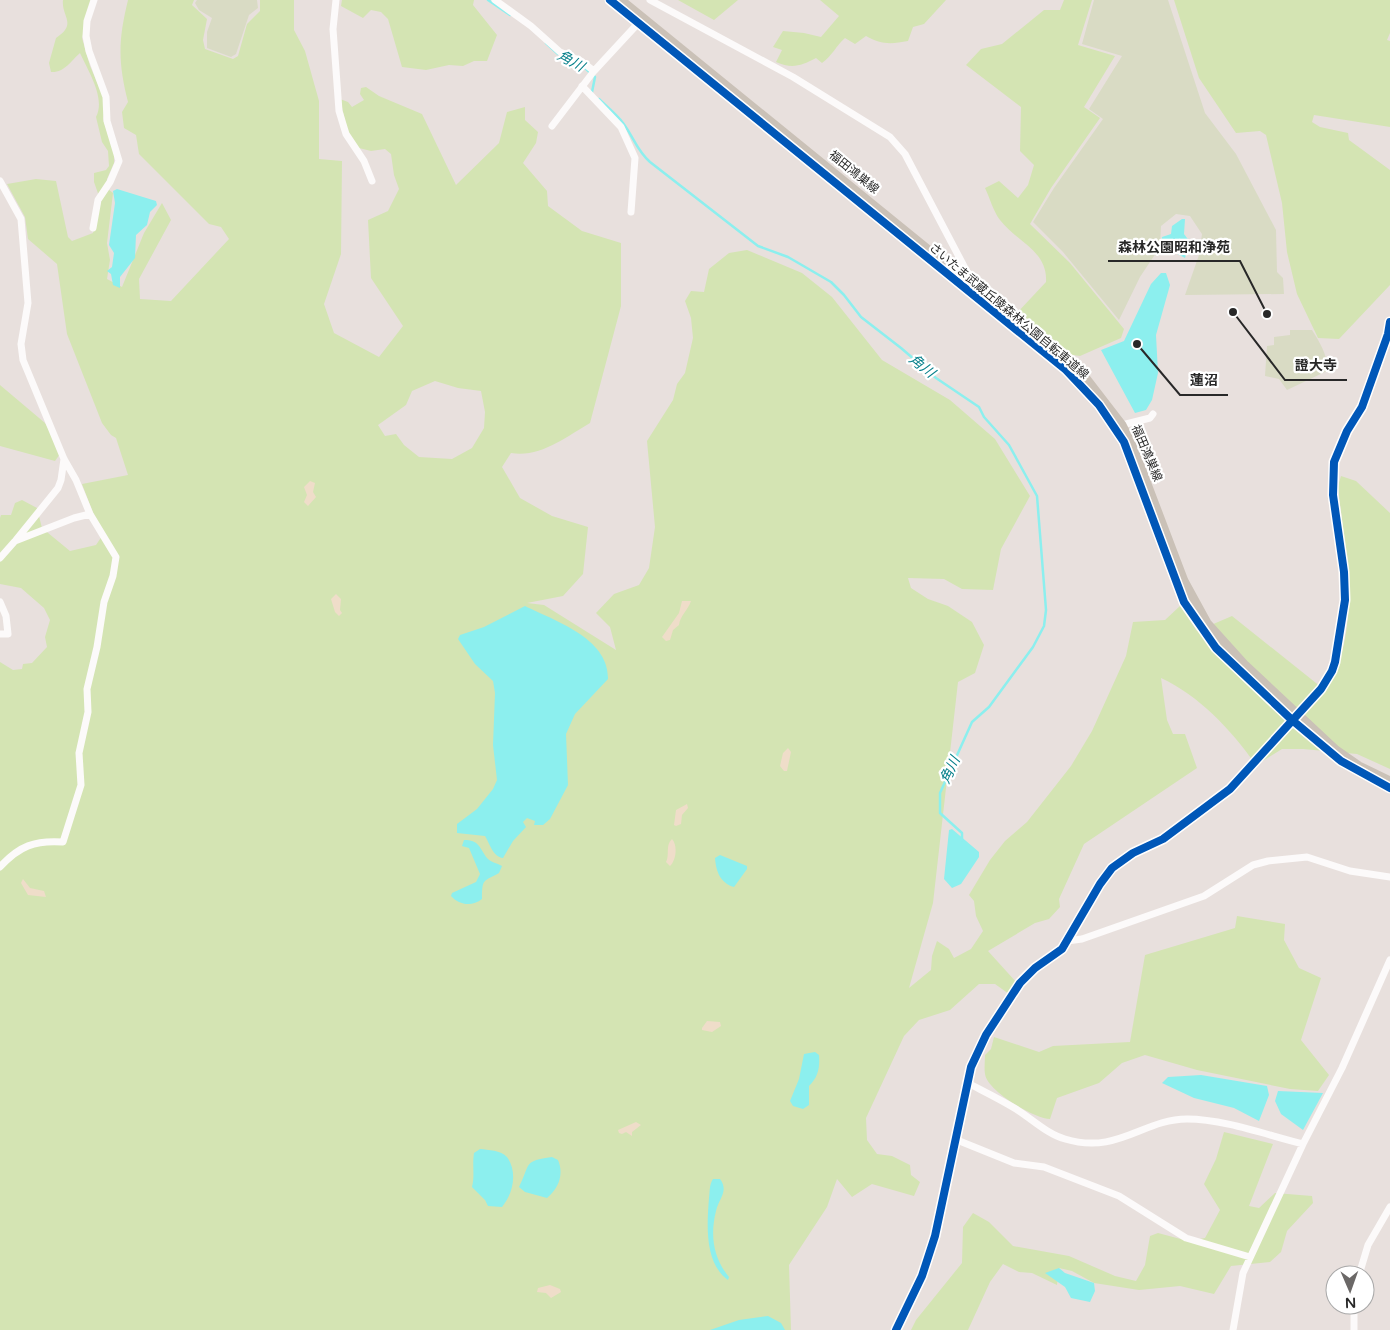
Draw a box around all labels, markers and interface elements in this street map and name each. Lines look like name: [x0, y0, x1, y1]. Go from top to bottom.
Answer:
water label: 角川: [555, 47, 589, 76]
street label: 福田鴻巣線: [826, 148, 882, 196]
callout: 森林公園昭和浄苑: [1108, 232, 1240, 261]
text: 森林公園昭和浄苑: [1118, 239, 1230, 256]
street label: さいたま武蔵丘陵森林公園自転車道線: [926, 240, 1092, 382]
water label: 角川: [906, 351, 940, 383]
callout: 證大寺: [1285, 351, 1347, 380]
text: 證大寺: [1295, 357, 1337, 374]
callout: 蓮沼: [1180, 366, 1228, 395]
text: 蓮沼: [1190, 372, 1218, 389]
street label: 福田鴻巣線: [1129, 423, 1165, 483]
water label: 角川: [936, 752, 964, 786]
north arrow: [1325, 1265, 1375, 1315]
text: N: [1345, 1294, 1356, 1311]

